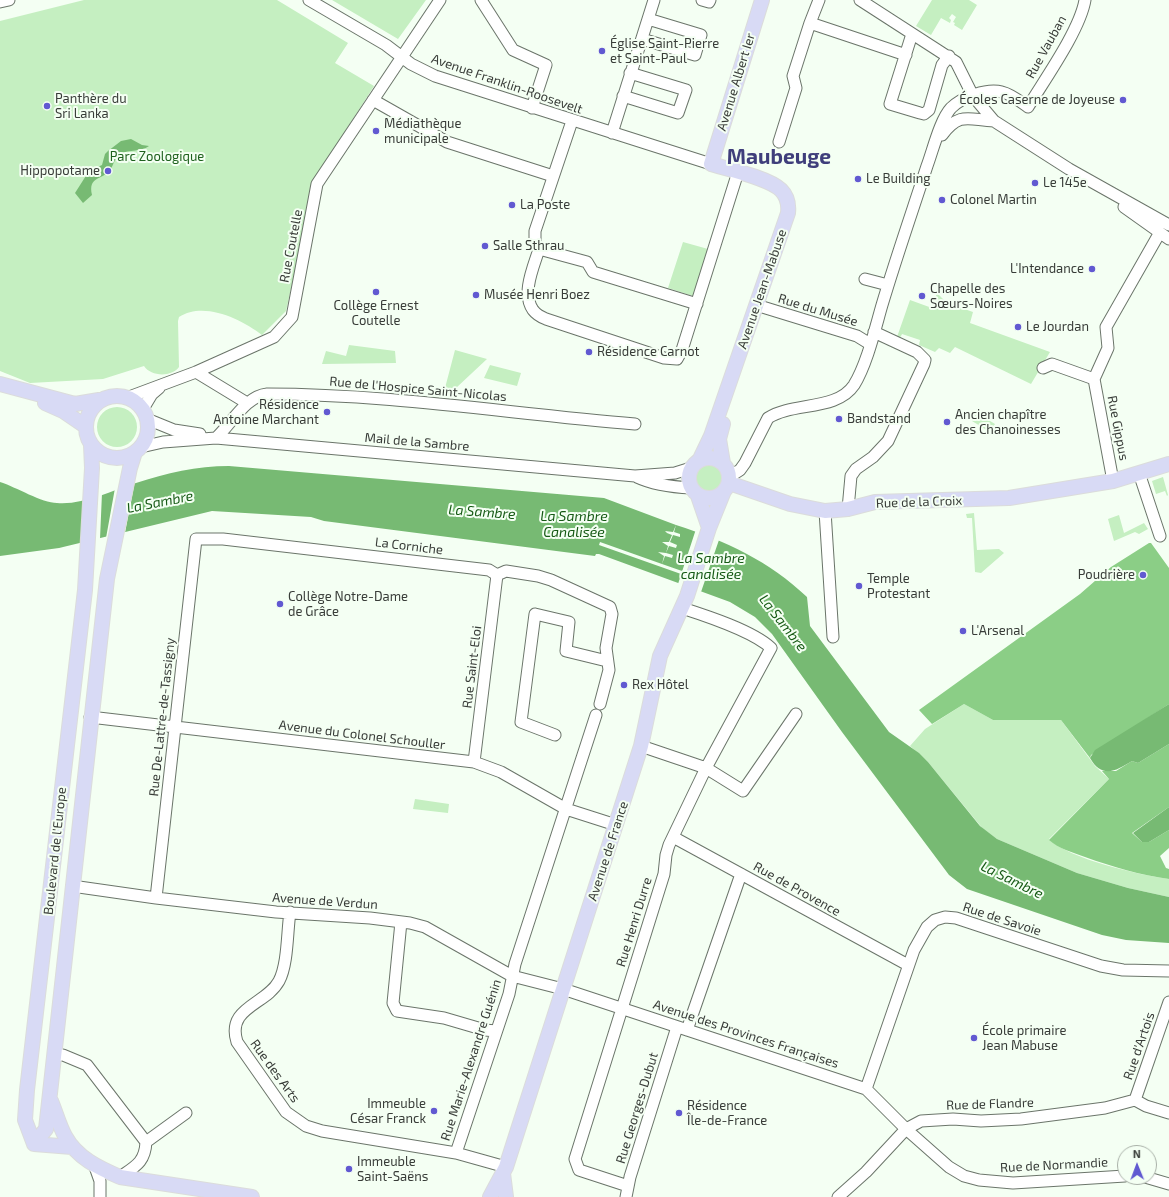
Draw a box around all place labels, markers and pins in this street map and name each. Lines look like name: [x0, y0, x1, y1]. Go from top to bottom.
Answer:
place label: Église Saint-Pierre et Saint-Paul: [610, 36, 719, 67]
marker: Église Saint-Pierre et Saint-Paul: [597, 46, 607, 56]
place label: Panthère du Sri Lanka: [55, 91, 127, 122]
place label: Écoles Caserne de Joyeuse: [959, 92, 1115, 108]
marker: Écoles Caserne de Joyeuse: [1118, 95, 1128, 105]
marker: Panthère du Sri Lanka: [42, 101, 52, 111]
place label: Médiathèque municipale: [384, 116, 461, 147]
marker: Médiathèque municipale: [371, 126, 381, 136]
place label: Hippopotame: [20, 163, 100, 179]
marker: Hippopotame: [103, 166, 113, 176]
place label: Le Building: [866, 171, 931, 187]
marker: Le Building: [853, 174, 863, 184]
place label: Le 145e: [1043, 175, 1087, 191]
marker: Le 145e: [1030, 178, 1040, 188]
place label: Colonel Martin: [950, 192, 1037, 208]
marker: Colonel Martin: [937, 195, 947, 205]
place label: La Poste: [520, 197, 570, 213]
marker: La Poste: [507, 200, 517, 210]
place label: Salle Sthrau: [493, 238, 565, 254]
marker: Salle Sthrau: [480, 241, 490, 251]
place label: L'Intendance: [1010, 261, 1084, 277]
marker: L'Intendance: [1087, 264, 1097, 274]
place label: Chapelle des Sœurs-Noires: [930, 281, 1013, 312]
marker: Collège Ernest Coutelle: [371, 287, 381, 297]
place label: Musée Henri Boez: [484, 287, 590, 303]
marker: Musée Henri Boez: [471, 290, 481, 300]
marker: Chapelle des Sœurs-Noires: [917, 291, 927, 301]
place label: Collège Ernest Coutelle: [333, 298, 419, 329]
place label: Le Jourdan: [1026, 319, 1089, 335]
marker: Le Jourdan: [1013, 322, 1023, 332]
place label: Résidence Carnot: [597, 344, 700, 360]
marker: Résidence Carnot: [584, 347, 594, 357]
place label: Résidence Antoine Marchant: [213, 397, 319, 428]
marker: Résidence Antoine Marchant: [322, 407, 332, 417]
place label: Ancien chapître des Chanoinesses: [955, 407, 1061, 438]
place label: Bandstand: [847, 411, 911, 427]
marker: Bandstand: [834, 414, 844, 424]
marker: Ancien chapître des Chanoinesses: [942, 417, 952, 427]
place label: Poudrière: [1078, 567, 1135, 583]
marker: Poudrière: [1138, 570, 1148, 580]
place label: Temple Protestant: [867, 571, 930, 602]
marker: Temple Protestant: [854, 581, 864, 591]
place label: Collège Notre-Dame de Grâce: [288, 589, 408, 620]
marker: Collège Notre-Dame de Grâce: [275, 599, 285, 609]
place label: L'Arsenal: [971, 623, 1024, 639]
marker: L'Arsenal: [958, 626, 968, 636]
place label: Rex Hôtel: [632, 677, 689, 693]
marker: Rex Hôtel: [619, 680, 629, 690]
place label: École primaire Jean Mabuse: [982, 1023, 1066, 1054]
marker: École primaire Jean Mabuse: [969, 1033, 979, 1043]
place label: Immeuble César Franck: [350, 1096, 426, 1127]
place label: Résidence Île-de-France: [687, 1098, 767, 1129]
marker: Immeuble César Franck: [429, 1106, 439, 1116]
marker: Résidence Île-de-France: [674, 1108, 684, 1118]
place label: Immeuble Saint-Saëns: [357, 1154, 428, 1185]
marker: Immeuble Saint-Saëns: [344, 1164, 354, 1174]

